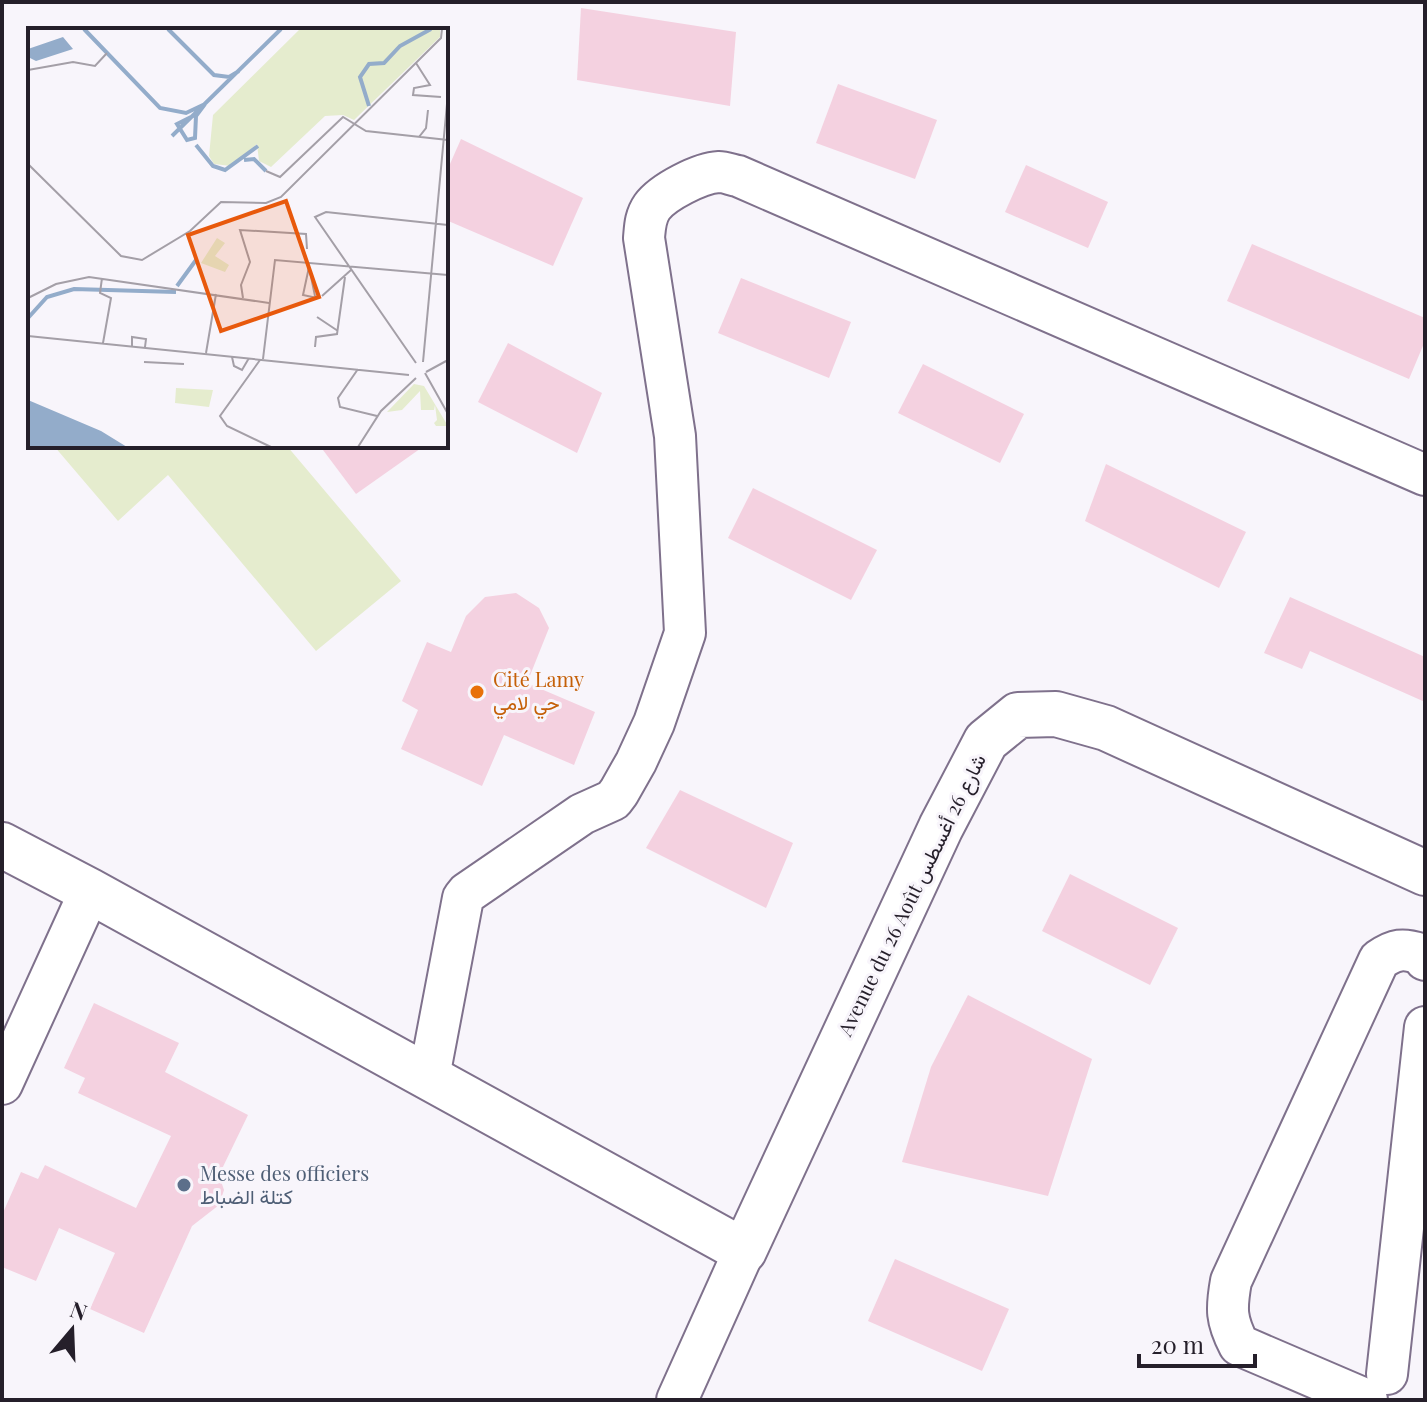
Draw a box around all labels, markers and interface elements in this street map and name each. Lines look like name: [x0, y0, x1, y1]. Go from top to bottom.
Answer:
inset map: [28, 28, 448, 448]
place label: Cité Lamy حي لامي: [493, 665, 584, 720]
marker: Cité Lamy حي لامي: [468, 683, 486, 701]
street label: Avenue du 26 Août شارع 26 أغسطس: [830, 749, 993, 1042]
place label: Messe des officiers كتلة الضباط: [200, 1159, 369, 1209]
marker: Messe des officiers كتلة الضباط: [175, 1176, 193, 1194]
north arrow: [32, 1290, 112, 1370]
text: N: [66, 1293, 91, 1327]
scale bar: [1139, 1318, 1255, 1368]
text: 20 m: [1151, 1328, 1204, 1360]

